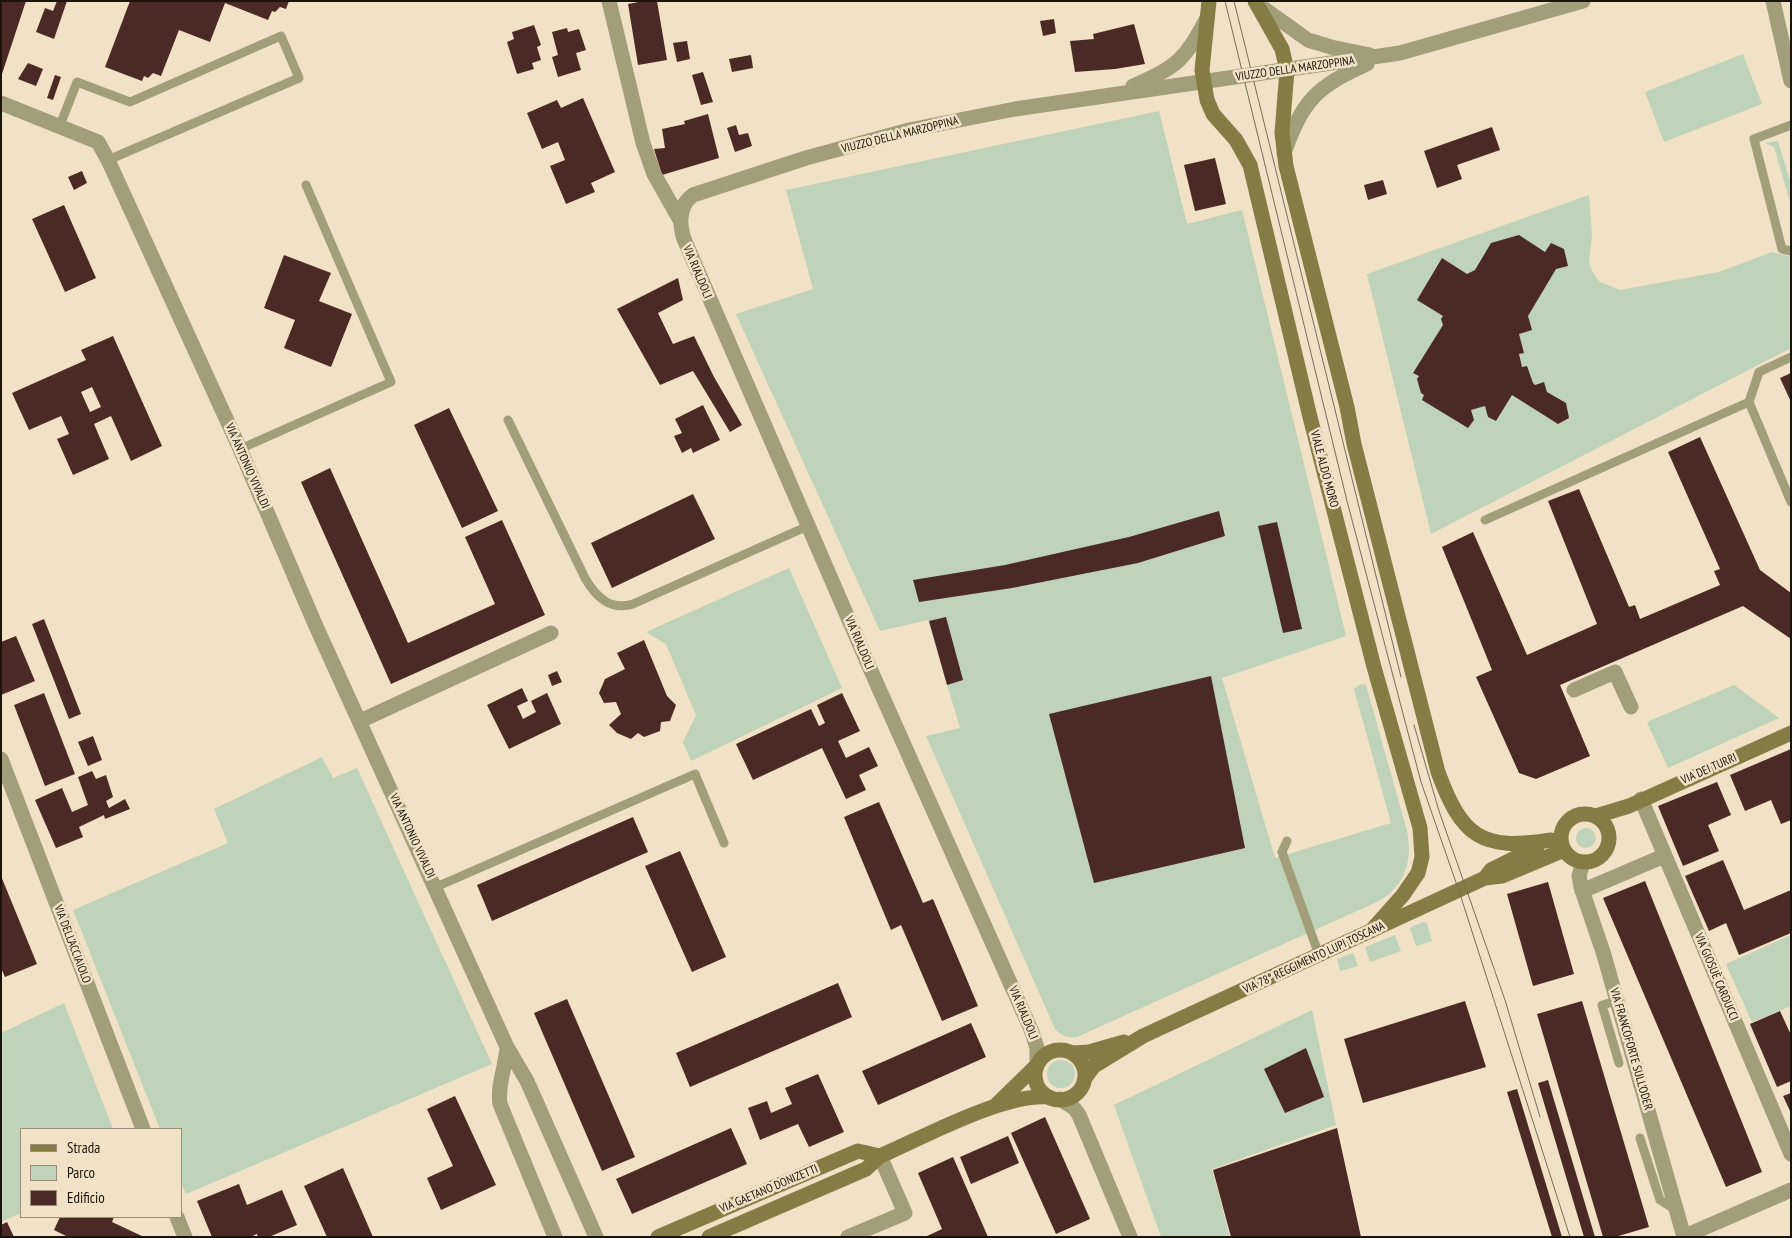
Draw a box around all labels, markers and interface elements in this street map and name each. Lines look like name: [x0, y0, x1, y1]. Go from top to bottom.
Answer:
street label: VIUZZO DELLA MARZOPPINA: [1235, 54, 1355, 84]
street label: VIUZZO DELLA MARZOPPINA: [840, 114, 960, 156]
street label: VIA RIALDOLI: [679, 243, 715, 301]
street label: VIA ANTONIO VIVALDI: [222, 421, 272, 511]
street label: VIALE ALDO MORO: [1307, 429, 1341, 509]
street label: VIA RIALDOLI: [841, 614, 877, 672]
street label: VIA DEI TURRI: [1679, 750, 1739, 788]
street label: VIA ANTONIO VIVALDI: [386, 791, 438, 881]
street label: VIA DELL'ACCIAIOLO: [50, 903, 94, 985]
street label: VIA 78° REGGIMENTO LUPI TOSCANA: [1241, 919, 1387, 997]
street label: VIA GIOSUÈ CARDUCCI: [1691, 931, 1741, 1023]
street label: VIA RIALDOLI: [1005, 984, 1041, 1042]
street label: VIA FRANCOFORTE SULL'ODER: [1607, 986, 1655, 1112]
legend: [20, 1128, 182, 1218]
text: Strada: [67, 1138, 100, 1157]
street label: VIA GAETANO DONIZETTI: [718, 1162, 820, 1216]
text: Parco: [67, 1163, 95, 1182]
text: Edificio: [67, 1188, 105, 1207]

